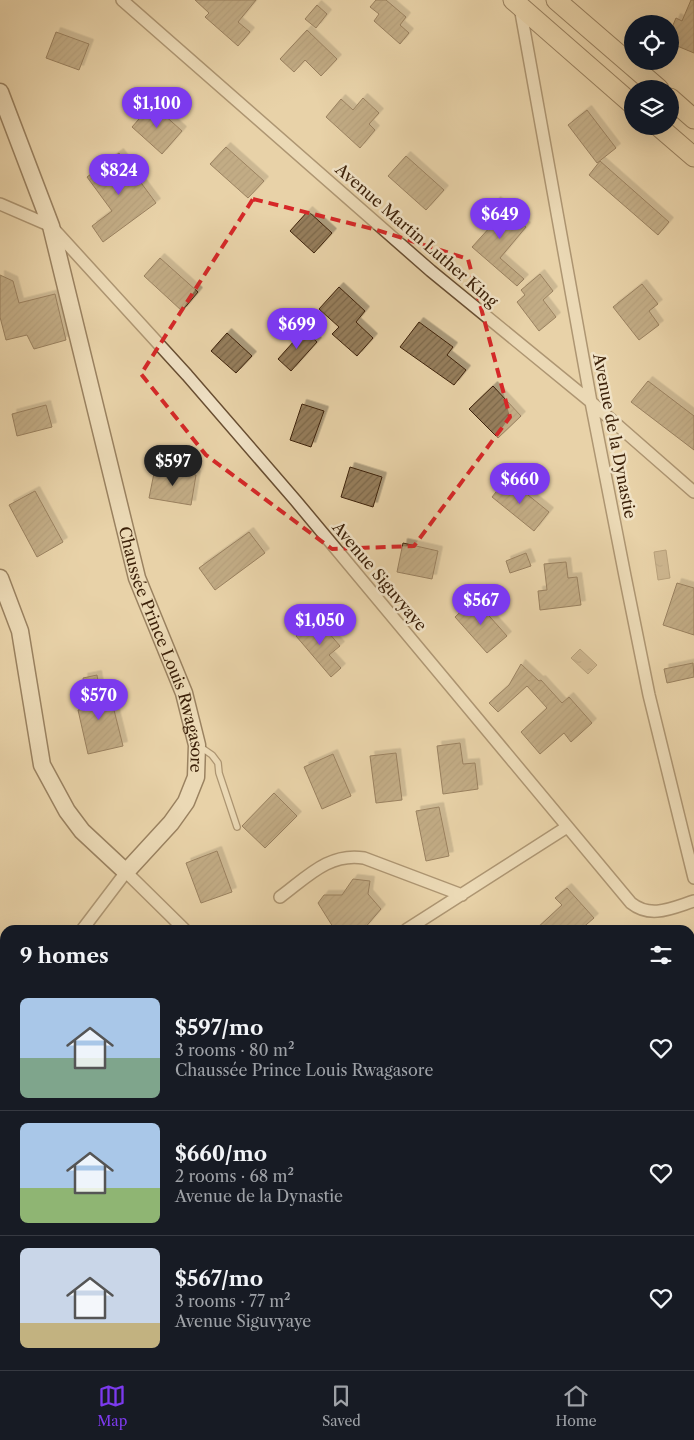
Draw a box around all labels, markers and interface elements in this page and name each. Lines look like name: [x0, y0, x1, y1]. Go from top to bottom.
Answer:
map controls: [624, 15, 679, 135]
button: locate: [624, 15, 679, 70]
button: layers: [624, 80, 679, 135]
pin: $1,100: [116, 86, 198, 129]
text: $1,100: [133, 93, 181, 113]
pin: $824: [89, 154, 149, 196]
street label: Avenue Martin Luther King: [331, 158, 503, 311]
text: $824: [100, 160, 138, 180]
pin: $649: [470, 198, 530, 240]
text: $649: [481, 204, 519, 224]
pin: $699: [267, 308, 327, 350]
text: $699: [278, 314, 316, 334]
street label: Avenue de la Dynastie: [589, 351, 641, 520]
pin: $597: [143, 444, 203, 487]
text: $597: [155, 451, 191, 471]
pin: $660: [490, 462, 550, 505]
text: $660: [501, 469, 539, 489]
street label: Avenue Siguvyaye: [328, 517, 431, 635]
street label: Chaussée Prince Louis Rwagasore: [115, 524, 207, 773]
pin: $567: [451, 584, 511, 626]
text: $567: [463, 590, 499, 610]
pin: $1,050: [279, 604, 361, 646]
text: $1,050: [295, 610, 345, 630]
pin: $570: [69, 678, 129, 721]
text: $570: [81, 685, 117, 705]
icon: filters: [647, 941, 675, 969]
text: 9 homes: [20, 943, 109, 968]
text: $597/mo: [175, 1015, 263, 1040]
icon: home: [60, 1018, 120, 1078]
icon: heart: [647, 1034, 675, 1062]
text: 3 rooms · 80 m²: [175, 1040, 294, 1060]
text: Chaussée Prince Louis Rwagasore: [175, 1060, 433, 1080]
text: $660/mo: [175, 1141, 267, 1166]
icon: home: [60, 1143, 120, 1203]
icon: heart: [647, 1159, 675, 1187]
text: 2 rooms · 68 m²: [175, 1166, 294, 1186]
text: Avenue de la Dynastie: [175, 1186, 343, 1206]
text: $567/mo: [175, 1266, 263, 1291]
icon: home: [60, 1268, 120, 1328]
icon: heart: [647, 1284, 675, 1312]
text: 3 rooms · 77 m²: [175, 1291, 291, 1311]
text: Avenue Siguvyaye: [175, 1311, 311, 1331]
tab: Map: [97, 1382, 127, 1430]
tab: Saved: [322, 1382, 361, 1430]
tab: Home: [556, 1382, 597, 1430]

